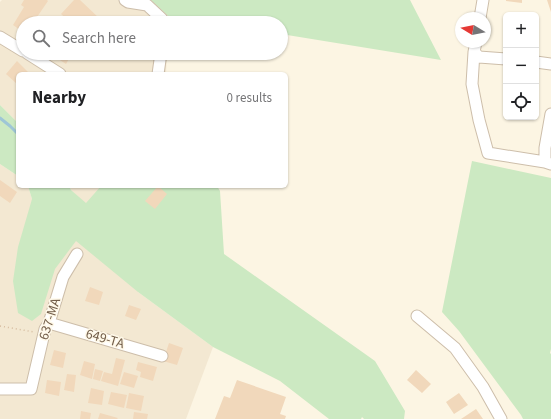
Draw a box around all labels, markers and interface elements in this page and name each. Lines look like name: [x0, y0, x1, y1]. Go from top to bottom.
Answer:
north arrow: [455, 12, 491, 48]
map controls: [503, 12, 539, 120]
button: +: [503, 12, 539, 48]
search box: [16, 16, 288, 60]
icon: search: [30, 27, 52, 49]
text: Search here: [62, 28, 136, 49]
button: −: [503, 48, 539, 84]
button: locate: [503, 84, 539, 120]
text: Nearby: [32, 86, 86, 110]
text: 0 results: [227, 89, 272, 107]
street label: 637-МА: [34, 295, 66, 343]
street label: 649-ТА: [83, 324, 127, 354]

